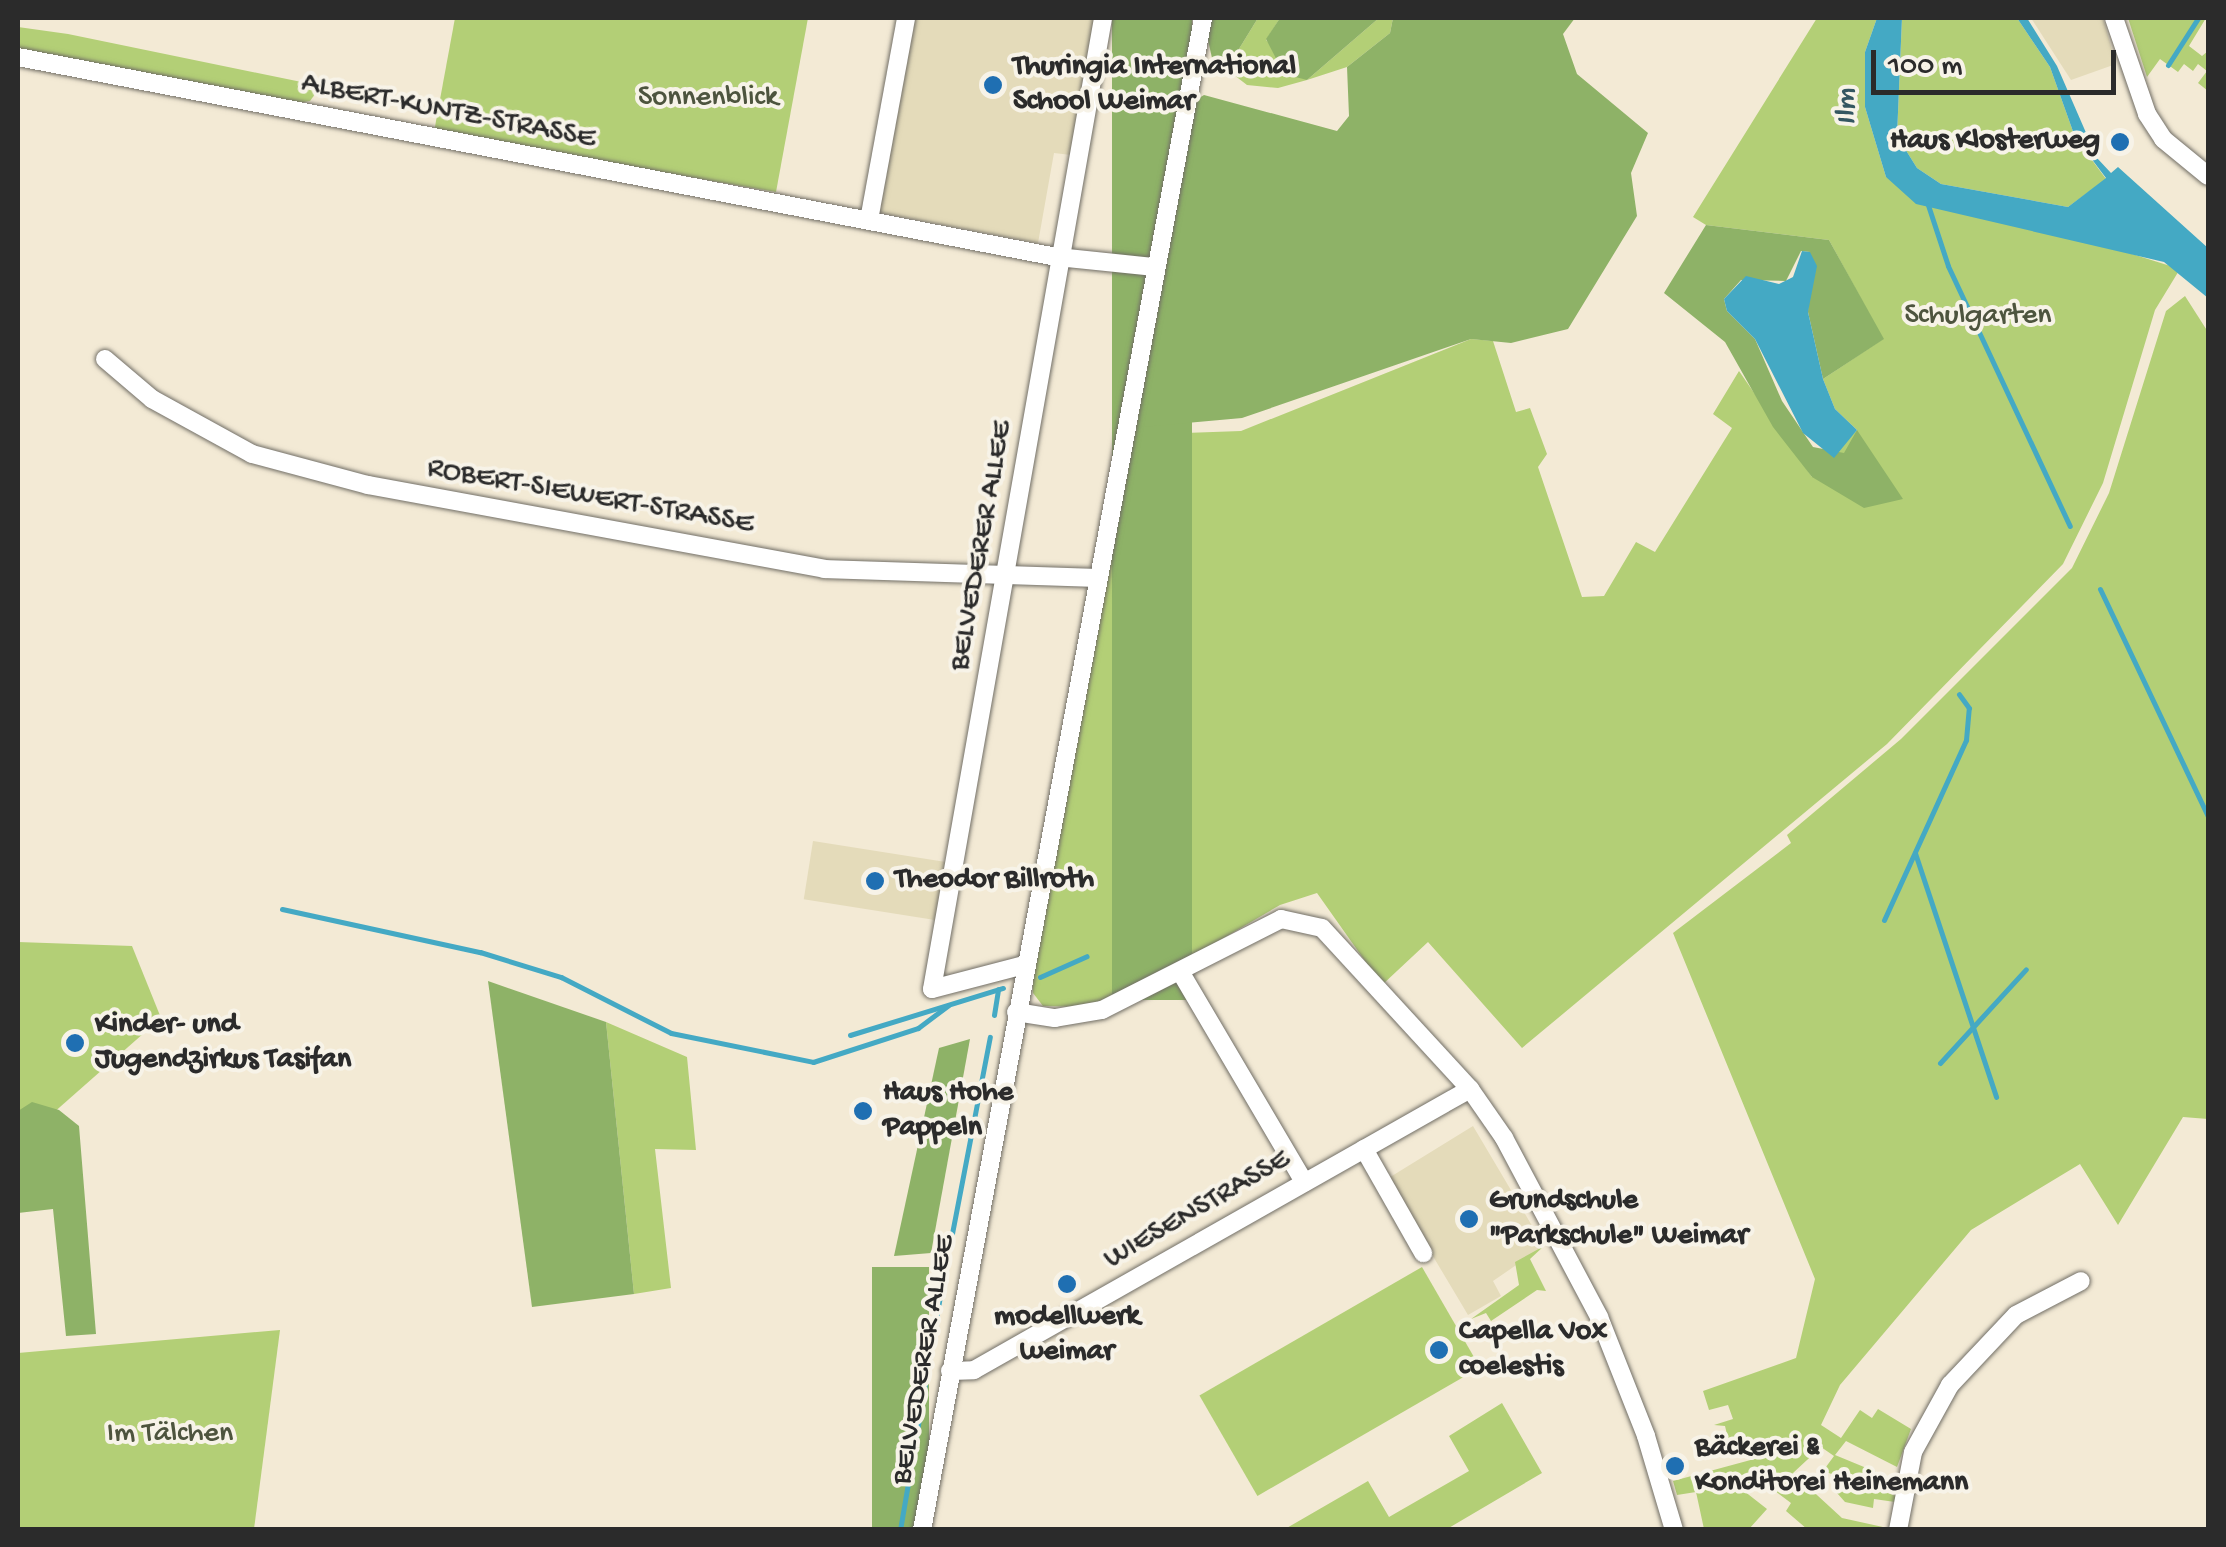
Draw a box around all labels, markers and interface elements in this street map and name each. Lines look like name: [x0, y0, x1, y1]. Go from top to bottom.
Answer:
scale bar: [1876, 30, 2121, 92]
place label: Thuringia International School Weimar: [1013, 50, 1296, 120]
text: 100 m: [1888, 50, 1963, 85]
street label: ALBERT-KUNTZ-STRASSE: [298, 67, 598, 159]
marker: Thuringia International School Weimar: [982, 74, 1004, 96]
park label: Sonnenblick: [638, 81, 778, 117]
water label: Ilm: [1828, 87, 1868, 127]
place label: Haus Klosterweg: [1890, 124, 2100, 160]
marker: Haus Klosterweg: [2109, 131, 2131, 153]
park label: Schulgarten: [1904, 299, 2052, 335]
street label: BELVEDERER ALLEE: [943, 418, 1023, 674]
street label: ROBERT-SIEWERT-STRASSE: [424, 452, 756, 544]
place label: Theodor Billroth: [895, 863, 1094, 899]
marker: Theodor Billroth: [864, 870, 886, 892]
place label: Kinder- und Jugendzirkus Tasifan: [95, 1008, 351, 1078]
marker: Kinder- und Jugendzirkus Tasifan: [64, 1032, 86, 1054]
place label: Haus Hohe Pappeln: [883, 1076, 1013, 1146]
marker: Haus Hohe Pappeln: [852, 1100, 874, 1122]
street label: WIESENSTRASSE: [1099, 1143, 1297, 1279]
place label: Grundschule "Parkschule" Weimar: [1489, 1184, 1748, 1254]
marker: Grundschule "Parkschule" Weimar: [1458, 1208, 1480, 1230]
street label: BELVEDERER ALLEE: [885, 1232, 965, 1488]
marker: modellwerk weimar: [1056, 1273, 1078, 1295]
place label: modellwerk weimar: [994, 1300, 1140, 1370]
place label: Capella Vox coelestis: [1459, 1315, 1607, 1386]
marker: Capella Vox coelestis: [1428, 1339, 1450, 1361]
park label: Im Tälchen: [107, 1417, 233, 1453]
place label: Bäckerei & Konditorei Heinemann: [1695, 1431, 1968, 1502]
marker: Bäckerei & Konditorei Heinemann: [1664, 1455, 1686, 1477]

